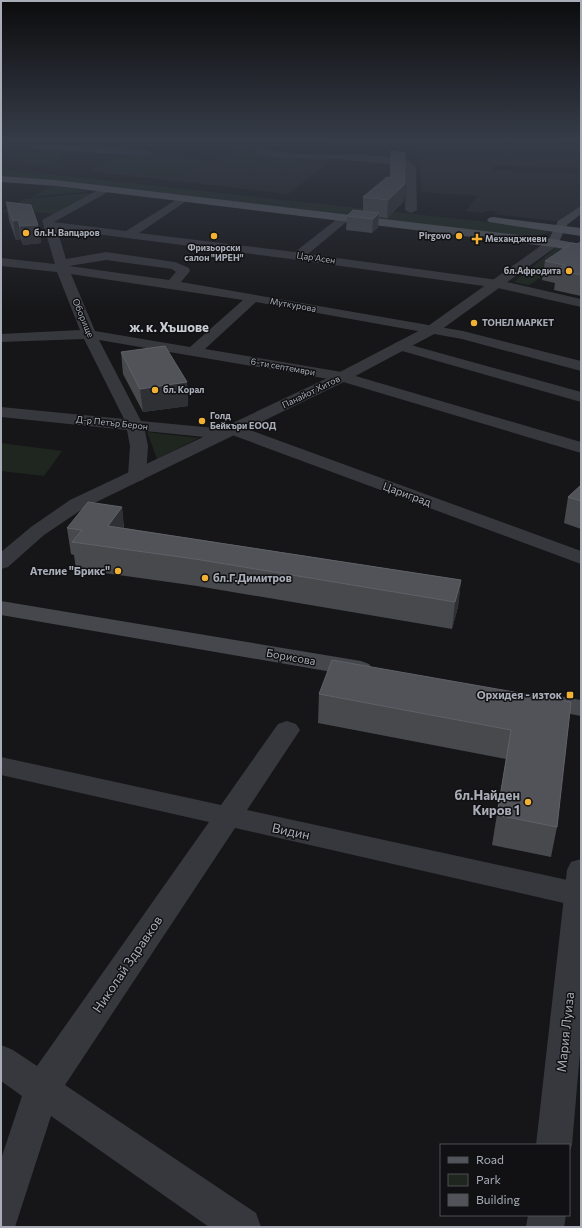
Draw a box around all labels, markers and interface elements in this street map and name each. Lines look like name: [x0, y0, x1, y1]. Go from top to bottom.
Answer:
place label: бл.Н. Вапцаров: [34, 227, 100, 238]
marker: бл.Н. Вапцаров: [21, 228, 31, 238]
place label: Pirgovo: [419, 230, 452, 241]
marker: Фризьорски салон "ИРЕН": [209, 231, 219, 241]
marker: Pirgovo: [454, 231, 464, 241]
place label: Механджиеви: [485, 233, 547, 244]
marker: Механджиеви: [472, 234, 482, 244]
place label: Фризьорски салон "ИРЕН": [184, 242, 244, 263]
street label: Цар Асен: [296, 249, 336, 266]
place label: бл.Афродита: [504, 265, 561, 276]
marker: бл.Афродита: [564, 266, 574, 276]
street label: Муткурова: [269, 295, 317, 314]
street label: Оборище: [70, 297, 97, 339]
place label: ТОНЕЛ МАРКЕТ: [482, 317, 554, 328]
marker: ТОНЕЛ МАРКЕТ: [469, 318, 479, 328]
district label: ж. к. Хъшове: [129, 319, 209, 335]
street label: 6-ти септември: [250, 355, 316, 378]
street label: Панайот Хитов: [280, 373, 342, 410]
place label: бл. Корал: [163, 384, 204, 395]
marker: бл. Корал: [150, 385, 160, 395]
place label: Голд Бейкъри ЕООД: [210, 410, 277, 431]
street label: Д-р Петър Берон: [76, 413, 149, 432]
marker: Голд Бейкъри ЕООД: [197, 416, 207, 426]
street label: Цариград: [381, 479, 434, 508]
place label: Ателие "Брикс": [30, 564, 110, 577]
marker: Ателие "Брикс": [113, 566, 123, 576]
place label: бл.Г.Димитров: [213, 571, 292, 584]
marker: бл.Г.Димитров: [200, 573, 210, 583]
street label: Борисова: [265, 646, 317, 667]
place label: Орхидея - изток: [477, 688, 563, 701]
marker: Орхидея - изток: [565, 690, 575, 700]
place label: бл.Найден Киров 1: [455, 787, 520, 818]
marker: бл.Найден Киров 1: [523, 797, 533, 807]
street label: Видин: [271, 819, 311, 843]
street label: Николай Здравков: [89, 912, 165, 1015]
street label: Мария Луиза: [553, 991, 577, 1073]
legend: [440, 1144, 570, 1216]
text: Road: [476, 1152, 504, 1166]
text: Park: [476, 1172, 502, 1186]
text: Building: [476, 1192, 520, 1206]

